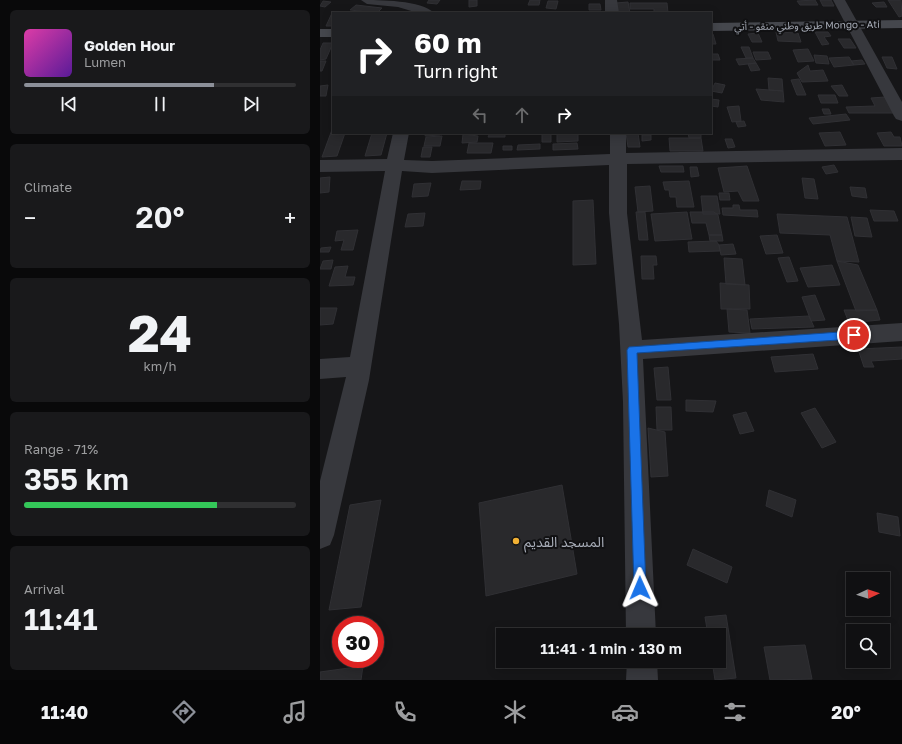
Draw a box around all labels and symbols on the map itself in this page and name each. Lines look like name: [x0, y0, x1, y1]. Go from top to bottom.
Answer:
street label: طريق وطني منقو - أتي Mongo - Ati: [734, 18, 880, 35]
pin: [837, 318, 871, 352]
place label: المسجد القديم: [524, 533, 604, 553]
marker: المسجد القديم: [511, 536, 521, 546]
position arrow: [619, 567, 661, 609]
north arrow: [846, 572, 890, 616]
speed limit sign: 30: [332, 616, 384, 668]

